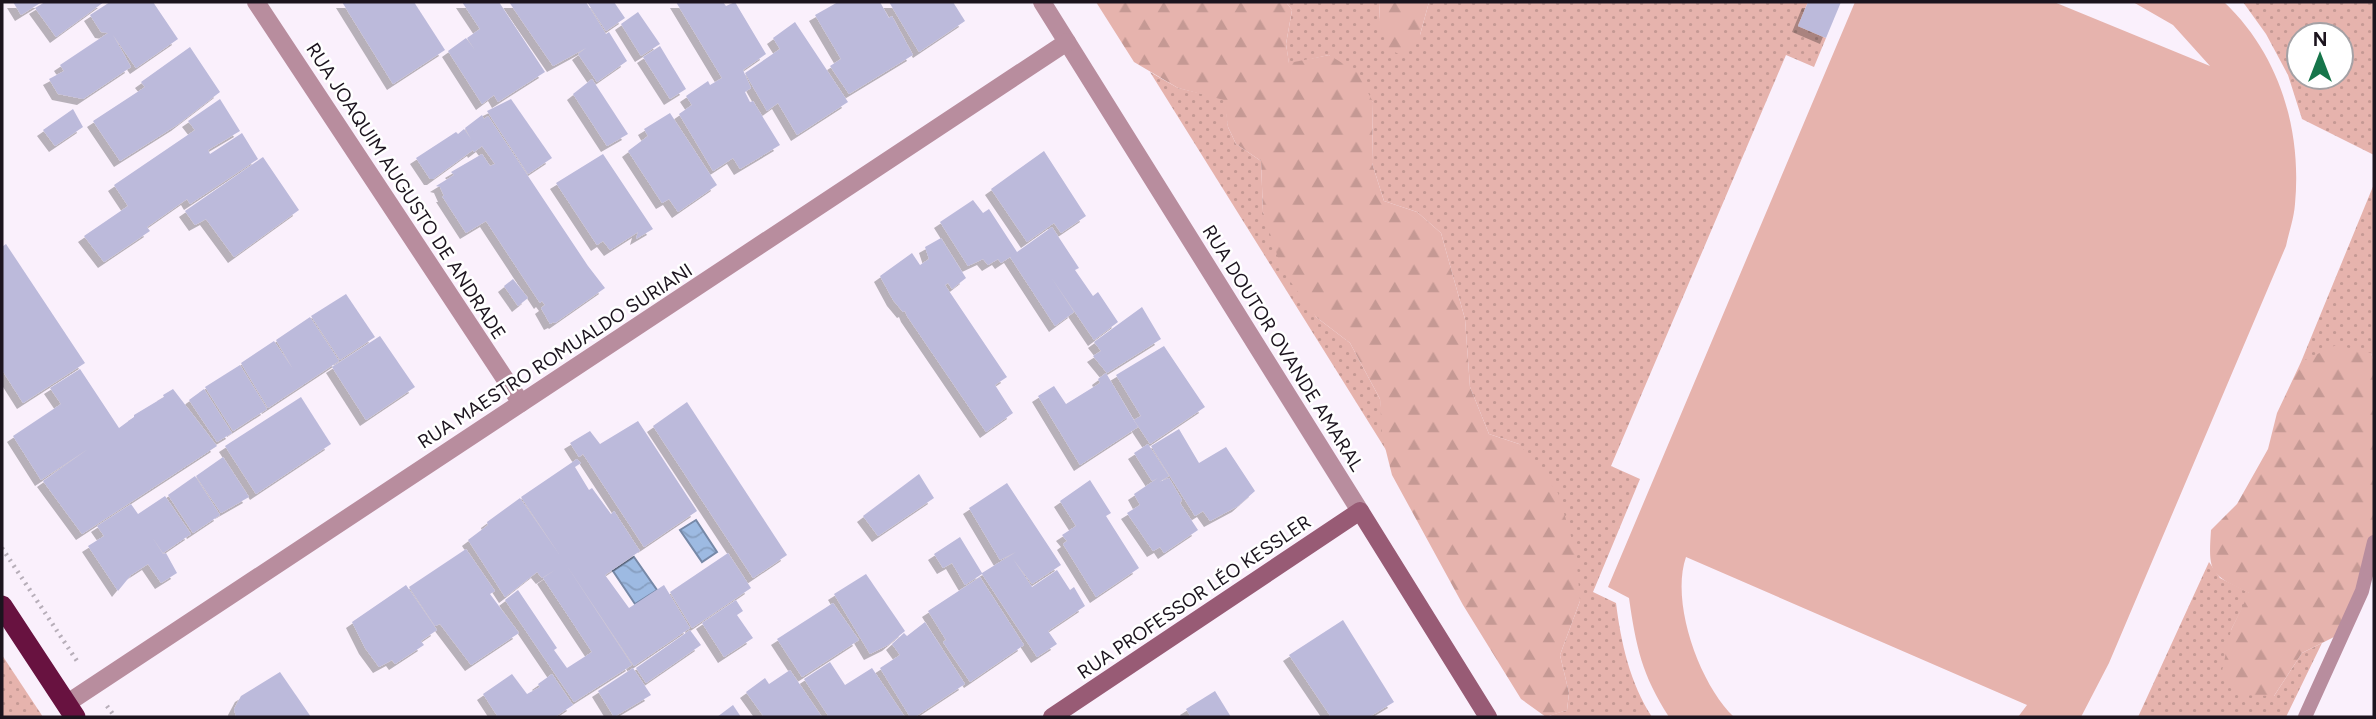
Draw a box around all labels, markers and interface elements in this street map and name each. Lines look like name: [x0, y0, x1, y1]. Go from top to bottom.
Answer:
north arrow: [2285, 21, 2355, 91]
text: N: [2313, 28, 2327, 51]
street label: RUA JOAQUIM AUGUSTO DE ANDRADE: [301, 38, 511, 344]
street label: RUA DOUTOR OVANDE AMARAL: [1198, 221, 1369, 475]
street label: RUA MAESTRO ROMUALDO SURIANI: [413, 258, 697, 454]
street label: RUA PROFESSOR LÉO KESSLER: [1073, 510, 1315, 684]

